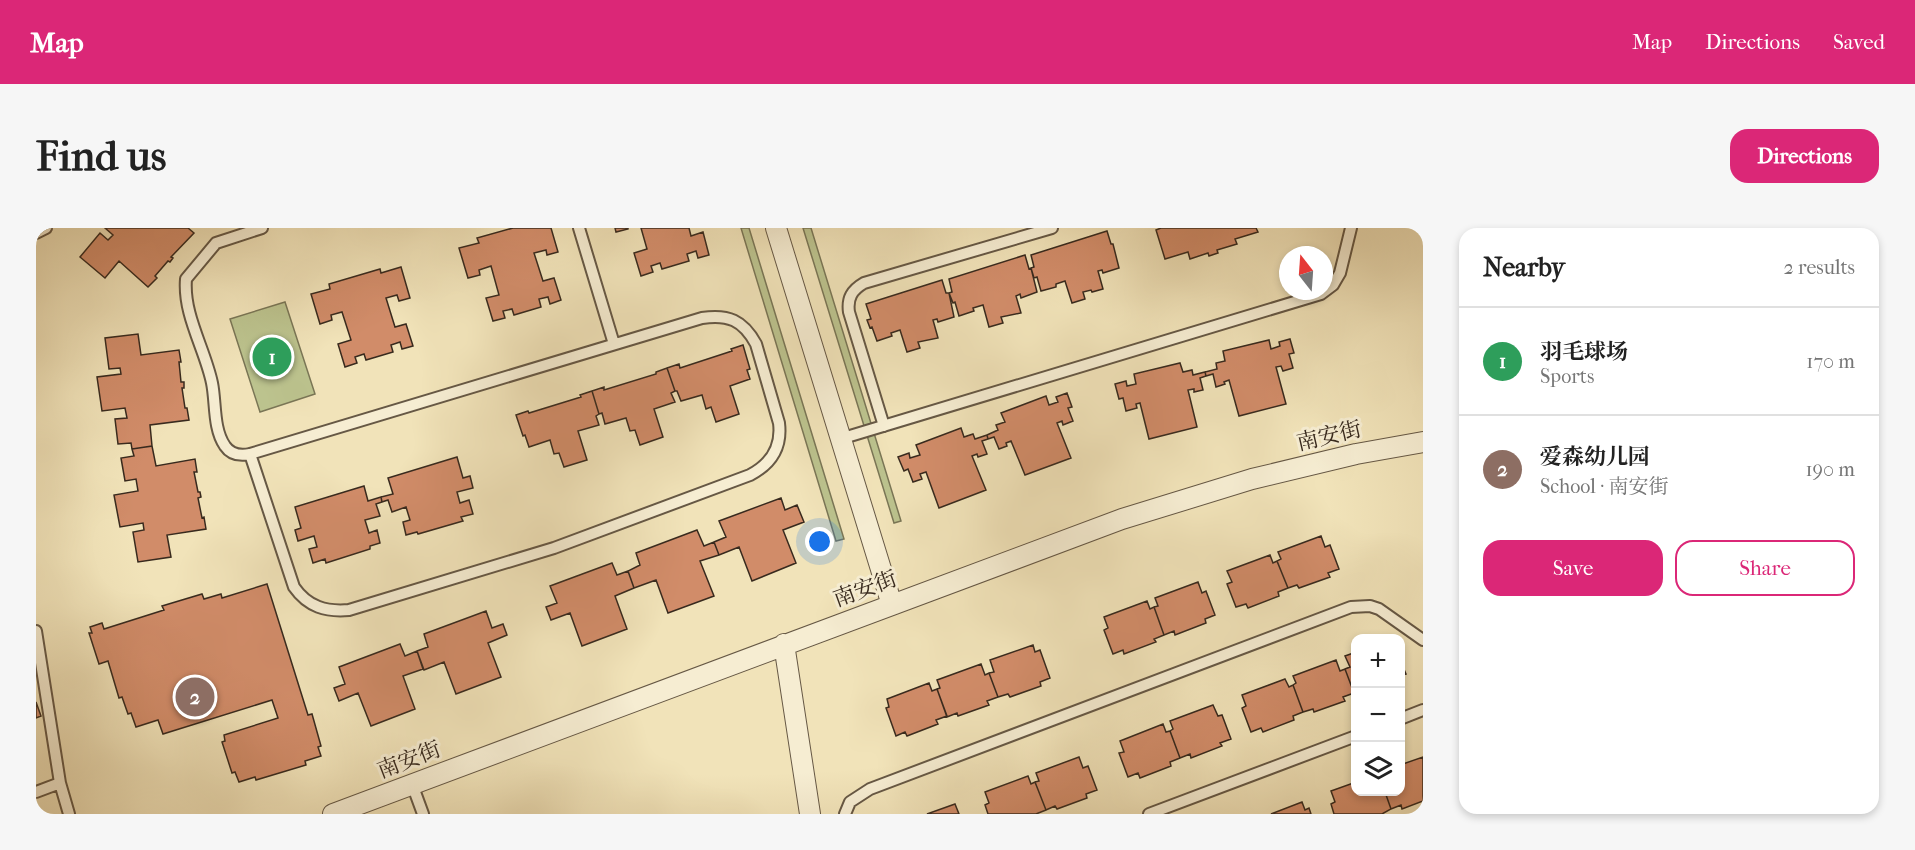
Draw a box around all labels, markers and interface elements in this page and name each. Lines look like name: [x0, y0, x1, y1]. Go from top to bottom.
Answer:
text: Map: [30, 26, 84, 59]
text: Map: [1632, 30, 1672, 54]
text: Directions: [1705, 30, 1800, 54]
text: Saved: [1833, 30, 1885, 54]
button: Directions: [1730, 129, 1879, 183]
text: Find us: [36, 132, 166, 181]
north arrow: [1279, 246, 1333, 300]
text: Nearby: [1483, 252, 1565, 283]
text: 2 results: [1784, 256, 1855, 279]
pin: 1: [252, 334, 292, 380]
text: 羽毛球场: [1540, 339, 1628, 365]
text: 1: [1499, 350, 1506, 373]
text: 170 m: [1806, 350, 1855, 373]
text: Sports: [1540, 365, 1594, 388]
street label: 南安街: [1294, 416, 1364, 456]
text: 爱森幼儿园: [1540, 444, 1650, 470]
text: 2: [1497, 458, 1508, 481]
text: 190 m: [1805, 458, 1855, 481]
text: School · 南安街: [1540, 475, 1669, 498]
your location: [805, 527, 834, 556]
button: Save: [1483, 540, 1663, 596]
button: Share: [1675, 540, 1855, 596]
street label: 南安街: [830, 565, 900, 613]
map controls: [1351, 634, 1405, 796]
button: +: [1351, 634, 1405, 688]
pin: 2: [176, 674, 214, 720]
button: −: [1351, 688, 1405, 742]
street label: 南安街: [374, 736, 444, 784]
button: layers: [1351, 742, 1405, 796]

